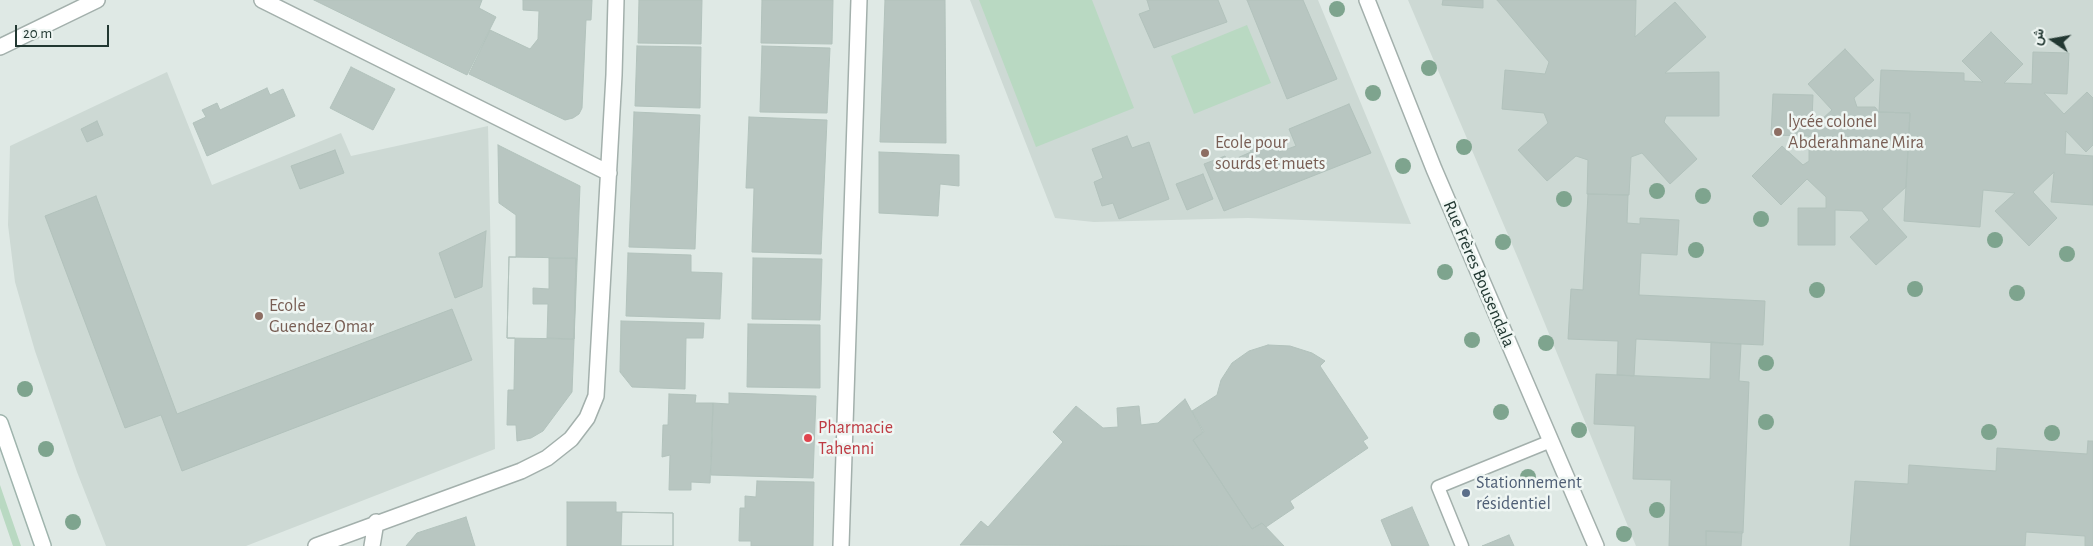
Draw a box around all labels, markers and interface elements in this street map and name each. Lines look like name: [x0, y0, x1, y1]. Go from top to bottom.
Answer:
scale bar: [18, 15, 111, 47]
north arrow: [2028, 15, 2078, 65]
text: 20 m: [23, 26, 52, 41]
text: ش: [2030, 27, 2047, 47]
place label: lycée colonel Abderahmane Mira: [1788, 111, 1924, 154]
marker: lycée colonel Abderahmane Mira: [1772, 126, 1784, 138]
place label: Ecole pour sourds et muets: [1215, 132, 1326, 174]
marker: Ecole pour sourds et muets: [1199, 147, 1211, 159]
street label: Rue Frères Bousendala: [1438, 197, 1520, 351]
place label: Ecole Guendez Omar: [269, 295, 374, 338]
marker: Ecole Guendez Omar: [253, 310, 265, 322]
place label: Pharmacie Tahenni: [818, 417, 893, 459]
marker: Pharmacie Tahenni: [802, 432, 814, 444]
place label: Stationnement résidentiel: [1476, 472, 1582, 514]
marker: Stationnement résidentiel: [1460, 487, 1472, 499]

